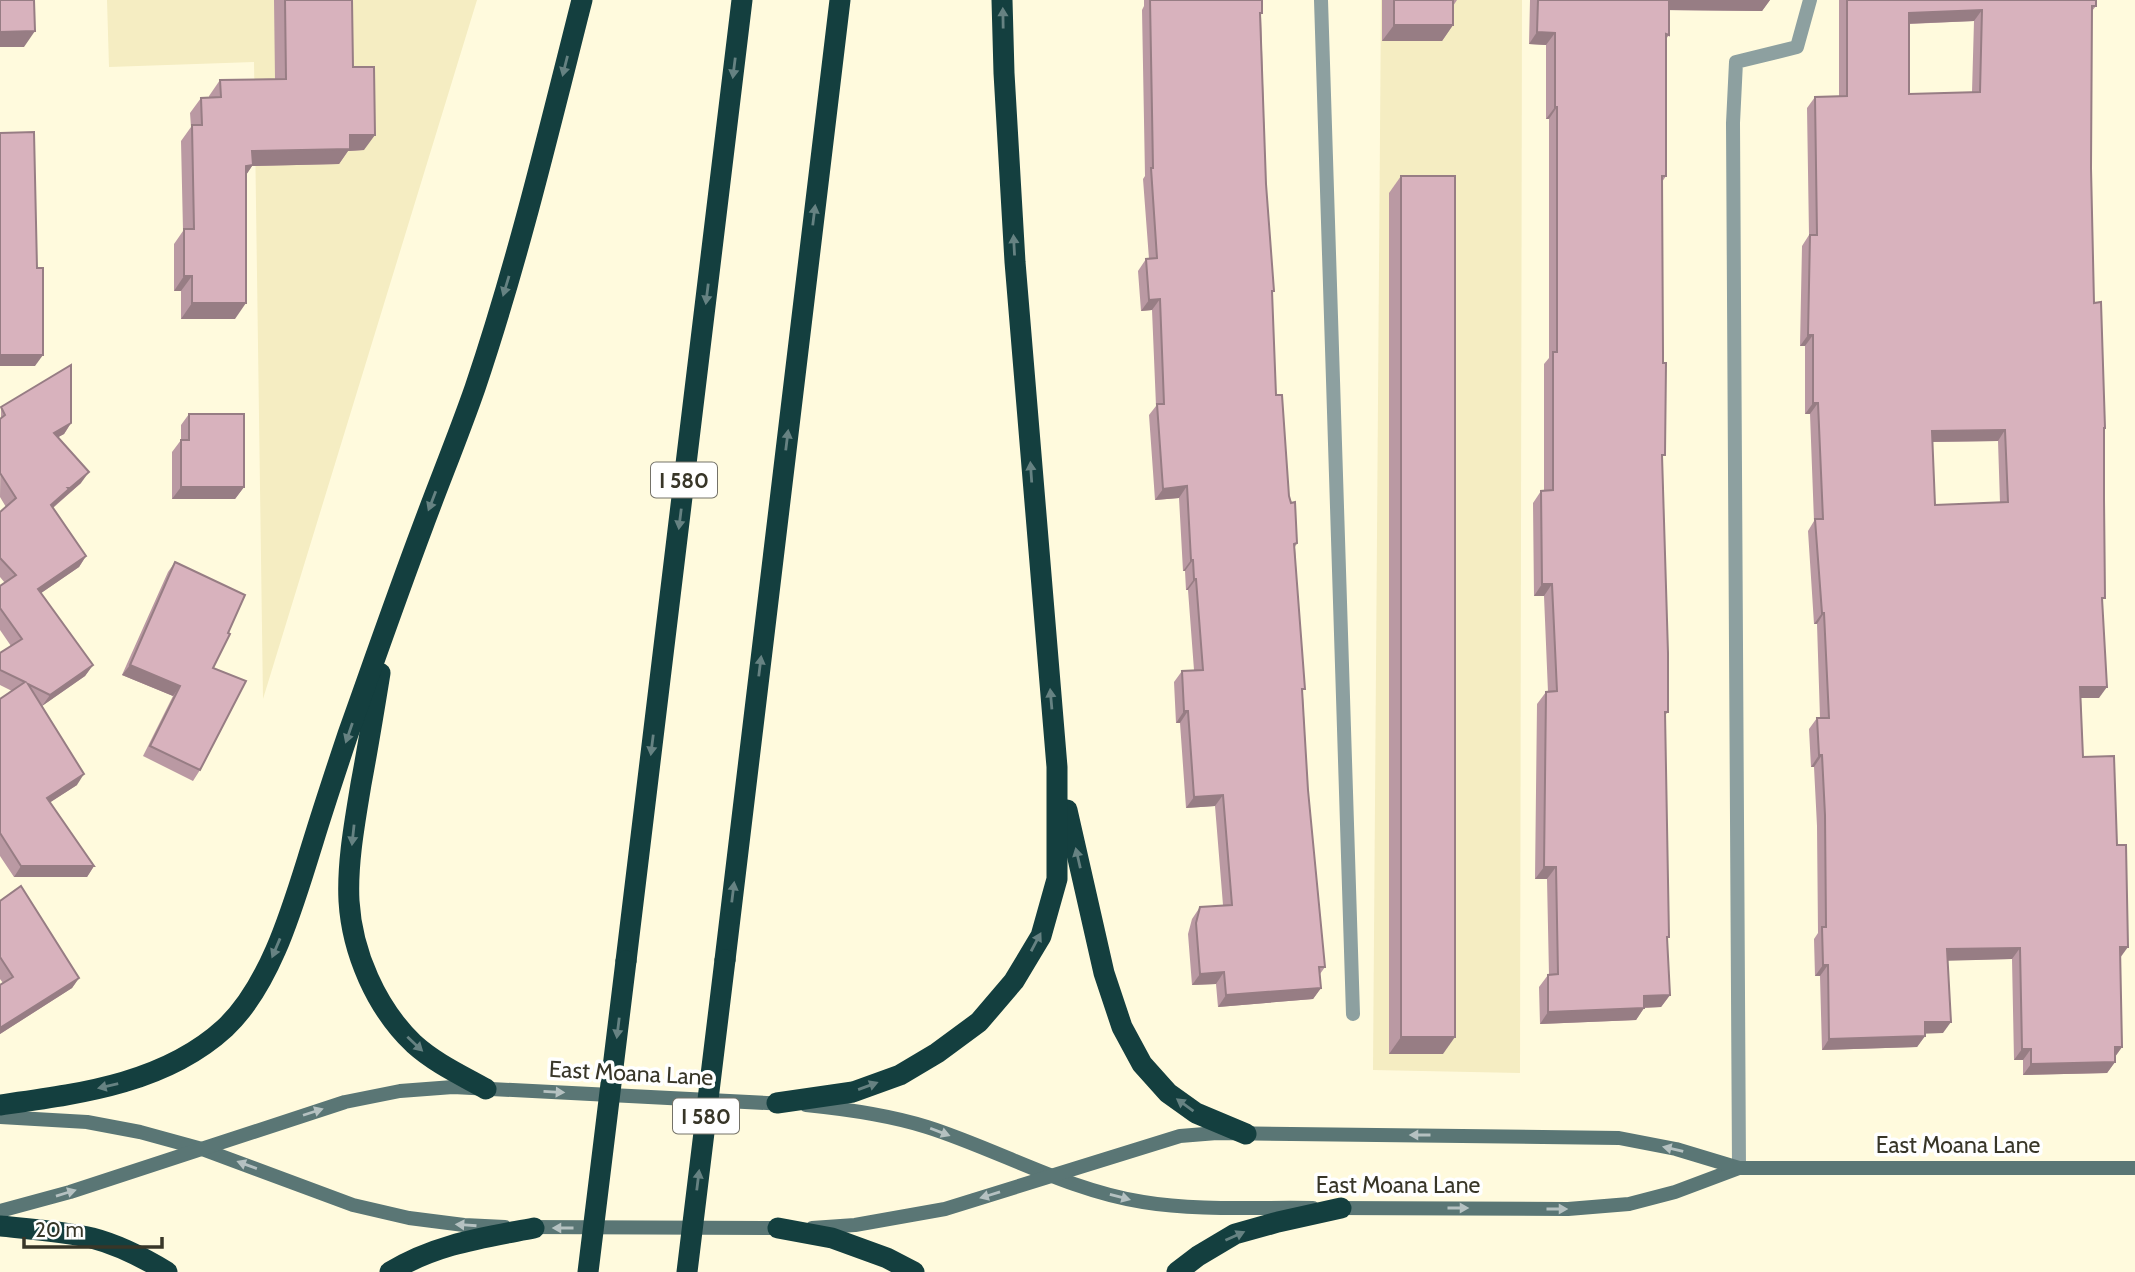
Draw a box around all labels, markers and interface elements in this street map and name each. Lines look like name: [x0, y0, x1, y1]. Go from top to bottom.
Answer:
one-way arrow: [997, 7, 1008, 29]
one-way arrow: [559, 55, 570, 77]
one-way arrow: [729, 57, 740, 79]
one-way arrow: [809, 203, 820, 225]
one-way arrow: [1008, 234, 1019, 256]
one-way arrow: [500, 275, 510, 296]
one-way arrow: [701, 283, 712, 305]
one-way arrow: [782, 429, 793, 451]
one-way arrow: [1025, 461, 1036, 483]
road number: I 580: [651, 462, 717, 498]
one-way arrow: [427, 491, 438, 512]
one-way arrow: [674, 509, 685, 531]
one-way arrow: [755, 655, 766, 677]
one-way arrow: [1045, 688, 1056, 710]
one-way arrow: [343, 722, 354, 743]
one-way arrow: [647, 735, 658, 757]
one-way arrow: [347, 824, 358, 846]
one-way arrow: [1072, 847, 1083, 869]
one-way arrow: [728, 881, 739, 903]
one-way arrow: [1030, 933, 1042, 952]
one-way arrow: [270, 938, 282, 958]
one-way arrow: [612, 1018, 623, 1040]
one-way arrow: [406, 1035, 423, 1051]
street label: East Moana Lane: [548, 1055, 714, 1091]
one-way arrow: [97, 1081, 119, 1092]
one-way arrow: [858, 1081, 879, 1092]
one-way arrow: [544, 1087, 566, 1098]
road number: I 580: [673, 1098, 739, 1134]
one-way arrow: [1176, 1098, 1194, 1112]
one-way arrow: [303, 1106, 324, 1117]
one-way arrow: [930, 1127, 951, 1138]
one-way arrow: [1409, 1129, 1431, 1141]
street label: East Moana Lane: [1876, 1131, 2041, 1159]
one-way arrow: [1662, 1143, 1684, 1154]
one-way arrow: [237, 1160, 258, 1171]
one-way arrow: [693, 1169, 704, 1191]
street label: East Moana Lane: [1316, 1171, 1481, 1199]
one-way arrow: [55, 1188, 76, 1198]
one-way arrow: [979, 1191, 1000, 1201]
one-way arrow: [1110, 1192, 1131, 1202]
one-way arrow: [1447, 1202, 1469, 1214]
one-way arrow: [1546, 1203, 1568, 1215]
scale bar: [24, 1206, 163, 1250]
text: 20 m: [35, 1217, 84, 1242]
one-way arrow: [454, 1219, 476, 1230]
one-way arrow: [551, 1222, 573, 1234]
one-way arrow: [1224, 1230, 1245, 1241]

